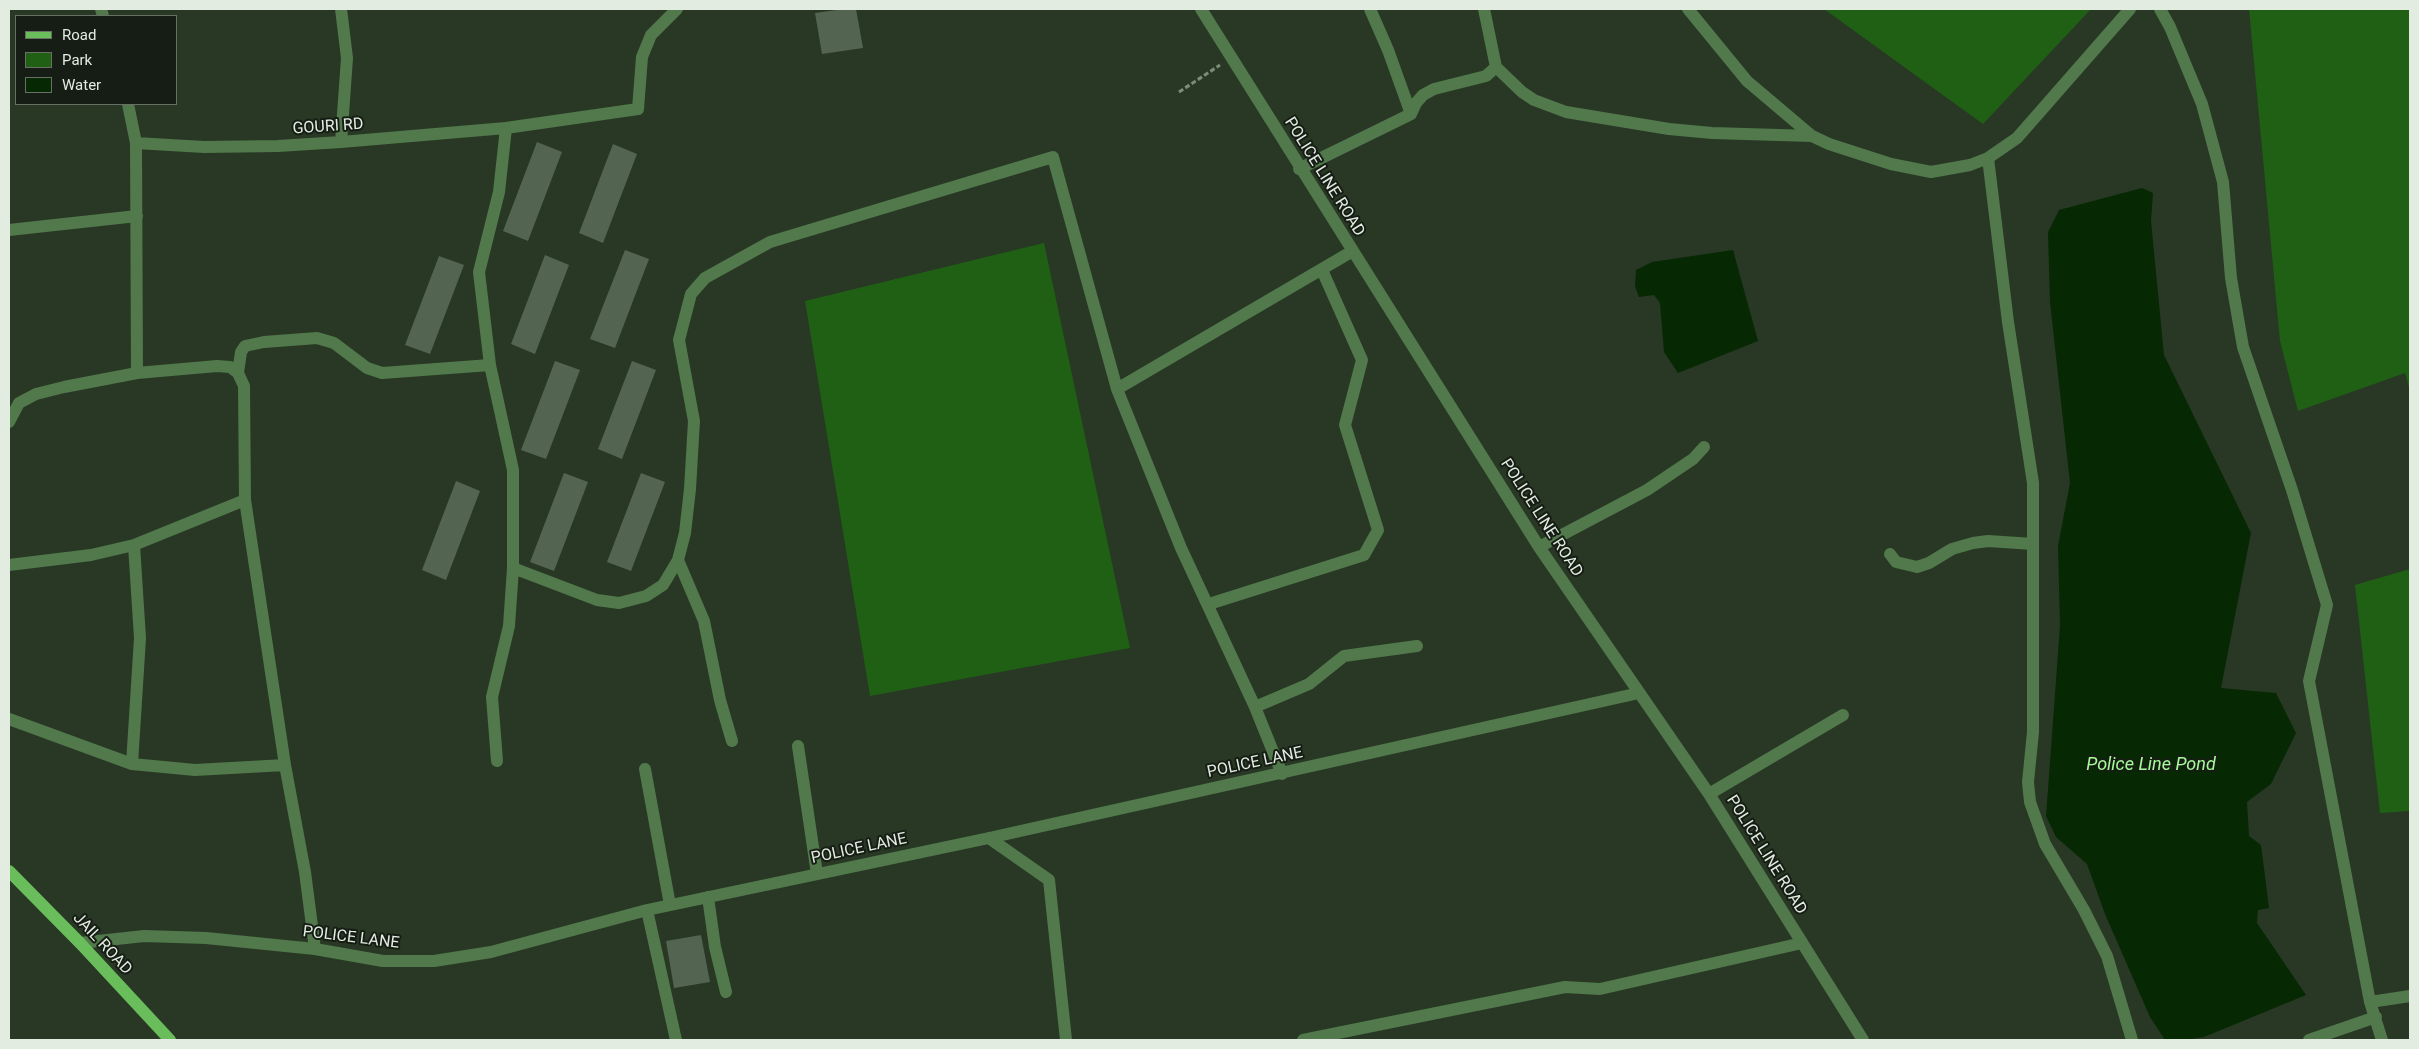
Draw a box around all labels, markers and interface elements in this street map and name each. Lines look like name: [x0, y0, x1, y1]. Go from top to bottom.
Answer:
legend: [15, 15, 178, 105]
text: Road: [62, 26, 96, 44]
text: Park: [62, 51, 92, 69]
text: Water: [62, 76, 101, 94]
street label: POLICE LINE ROAD: [1280, 114, 1368, 240]
street label: GOURI RD: [292, 115, 364, 139]
street label: POLICE LINE ROAD: [1496, 455, 1586, 581]
street label: POLICE LANE: [1205, 743, 1305, 783]
water label: Police Line Pond: [2086, 754, 2216, 776]
street label: POLICE LINE ROAD: [1722, 792, 1810, 918]
street label: POLICE LANE: [809, 829, 909, 869]
street label: JAIL ROAD: [68, 909, 136, 979]
street label: POLICE LANE: [302, 923, 400, 953]

